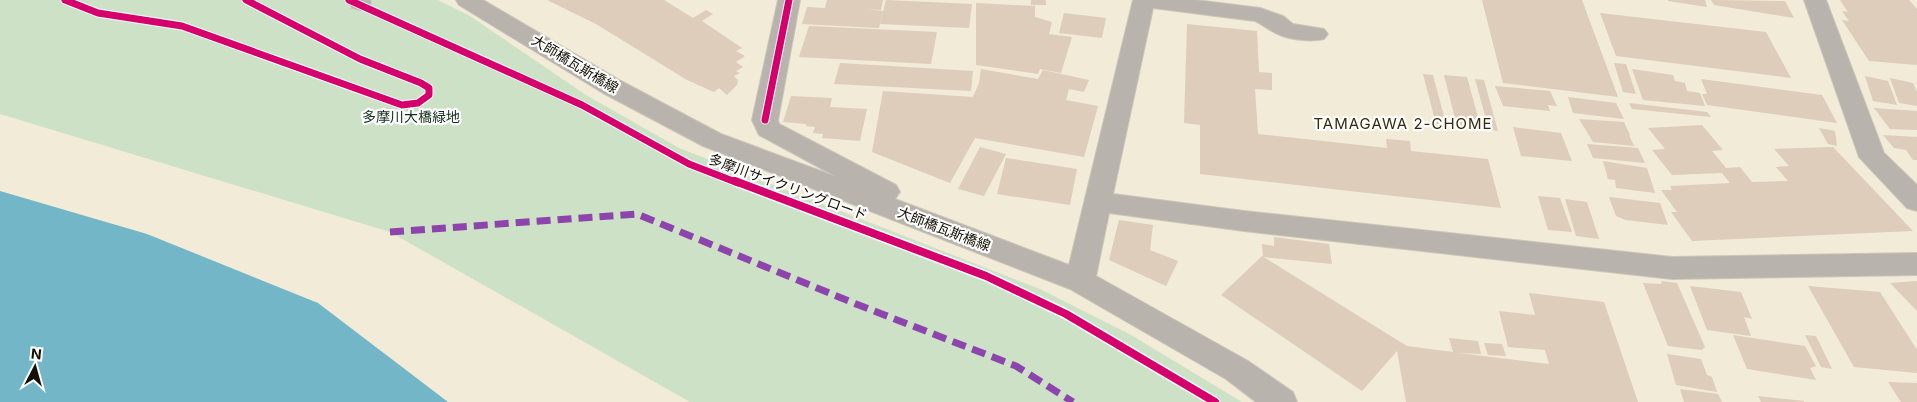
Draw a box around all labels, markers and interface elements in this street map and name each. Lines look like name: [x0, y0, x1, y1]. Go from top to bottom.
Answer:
street label: 大師橋瓦斯橋線: [529, 31, 622, 96]
park label: 多摩川大橋緑地: [362, 108, 460, 125]
district label: TAMAGAWA 2-CHOME: [1313, 114, 1493, 133]
street label: 多摩川サイクリングロード: [706, 150, 870, 223]
street label: 大師橋瓦斯橋線: [895, 203, 993, 254]
north arrow: [10, 342, 60, 392]
text: N: [30, 345, 43, 363]

